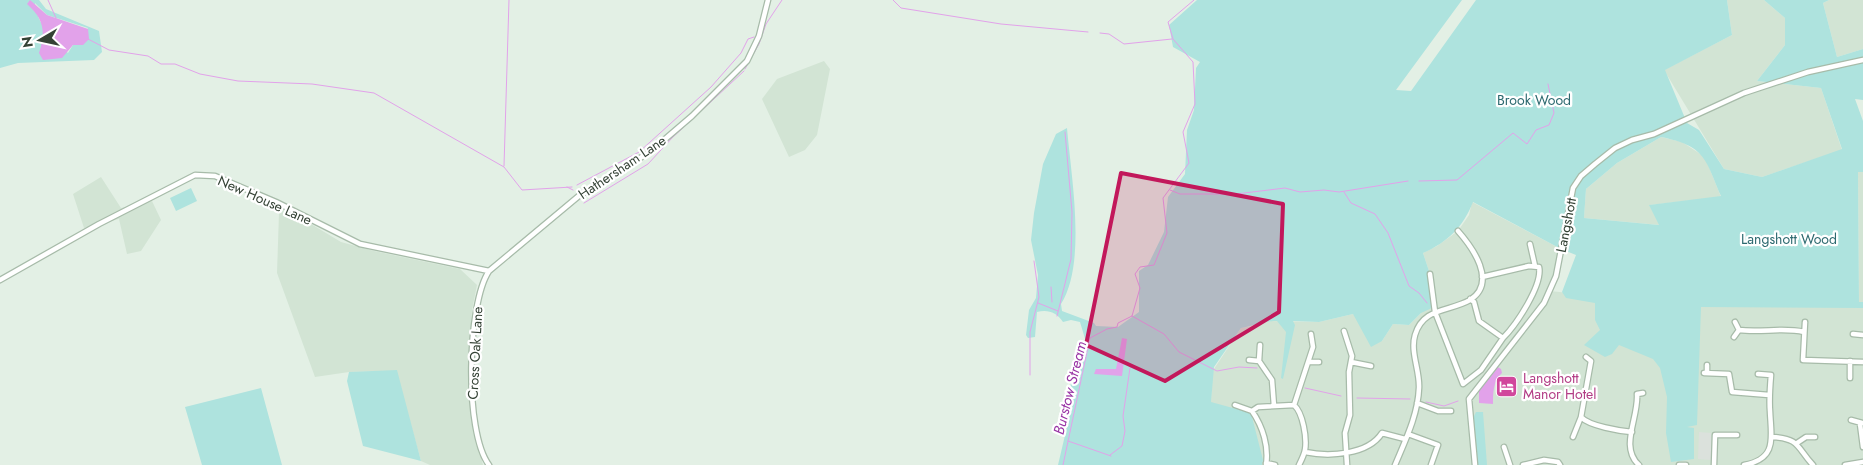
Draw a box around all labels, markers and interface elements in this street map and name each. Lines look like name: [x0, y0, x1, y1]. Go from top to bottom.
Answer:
north arrow: [15, 15, 65, 65]
text: N: [16, 35, 38, 49]
park label: Brook Wood: [1497, 90, 1571, 110]
street label: Hathersham Lane: [574, 130, 670, 204]
street label: New House Lane: [215, 170, 315, 230]
street label: Langshott: [1551, 195, 1581, 254]
park label: Langshott Wood: [1741, 229, 1837, 249]
street label: Cross Oak Lane: [463, 306, 487, 400]
water label: Burstow Stream: [1048, 339, 1092, 437]
place label: Langshott Manor Hotel: [1523, 368, 1597, 404]
hotel icon: Langshott Manor Hotel: [1495, 374, 1519, 398]

